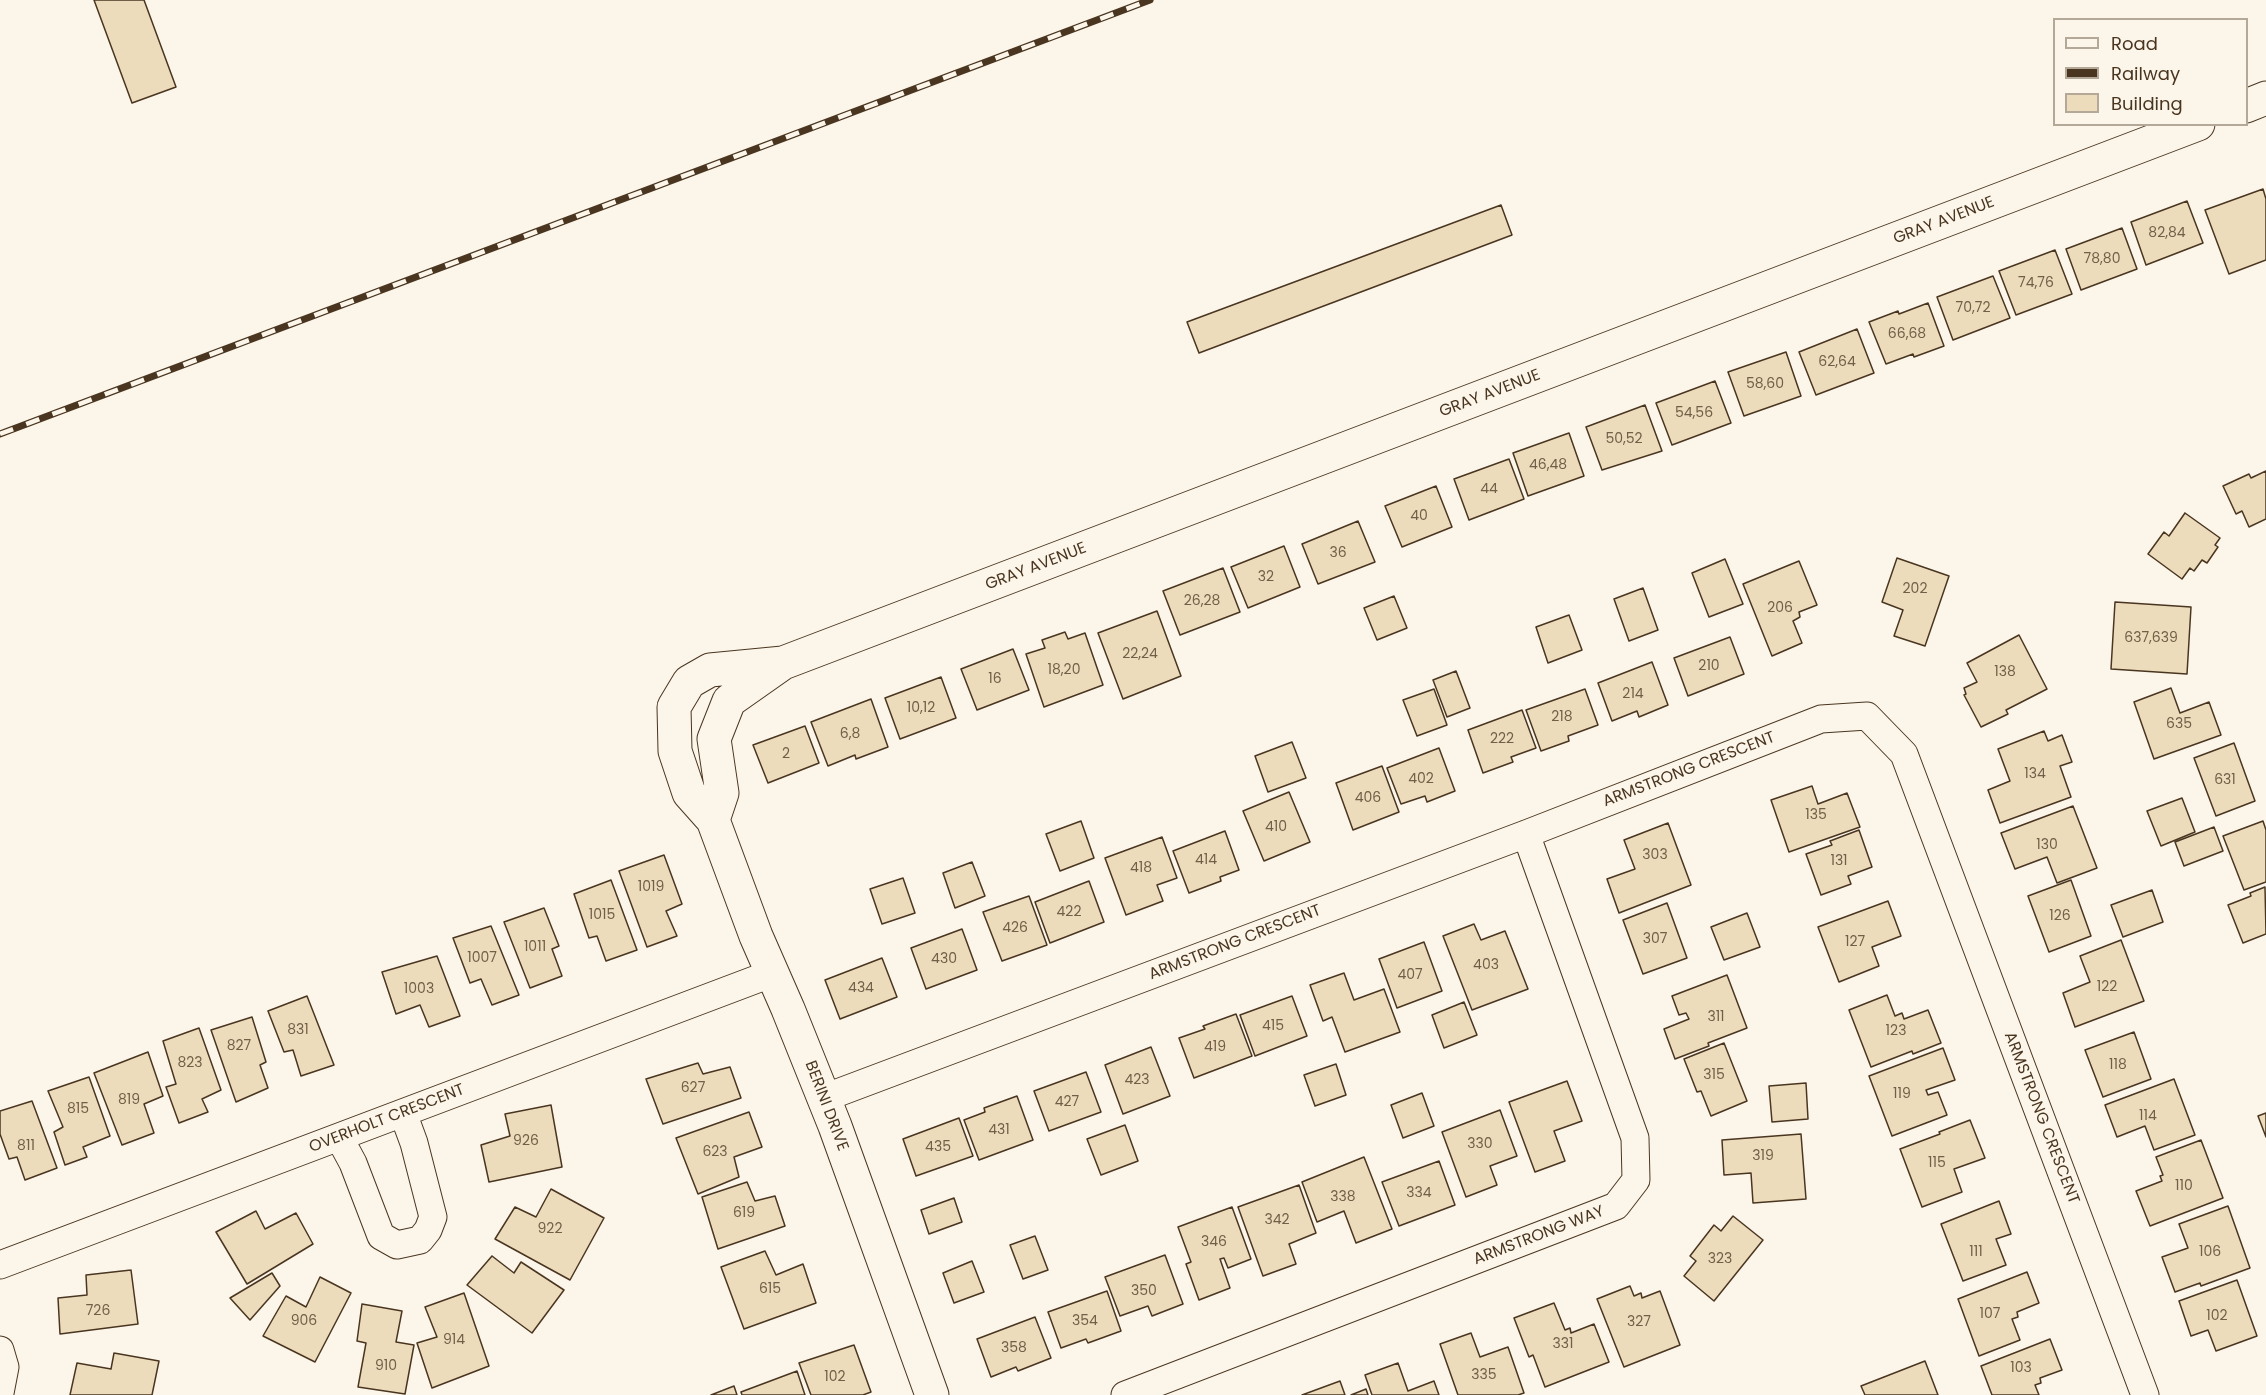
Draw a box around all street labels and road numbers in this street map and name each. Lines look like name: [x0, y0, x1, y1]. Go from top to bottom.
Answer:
street label: GRAY AVENUE: [1891, 193, 1997, 249]
street label: GRAY AVENUE: [1437, 366, 1543, 422]
street label: GRAY AVENUE: [983, 539, 1089, 595]
street label: ARMSTRONG CRESCENT: [1600, 728, 1778, 812]
street label: ARMSTRONG CRESCENT: [1146, 901, 1324, 985]
street label: ARMSTRONG CRESCENT: [1999, 1029, 2083, 1207]
street label: BERINI DRIVE: [800, 1058, 852, 1154]
street label: OVERHOLT CRESCENT: [307, 1080, 467, 1158]
street label: ARMSTRONG WAY: [1471, 1202, 1607, 1270]

